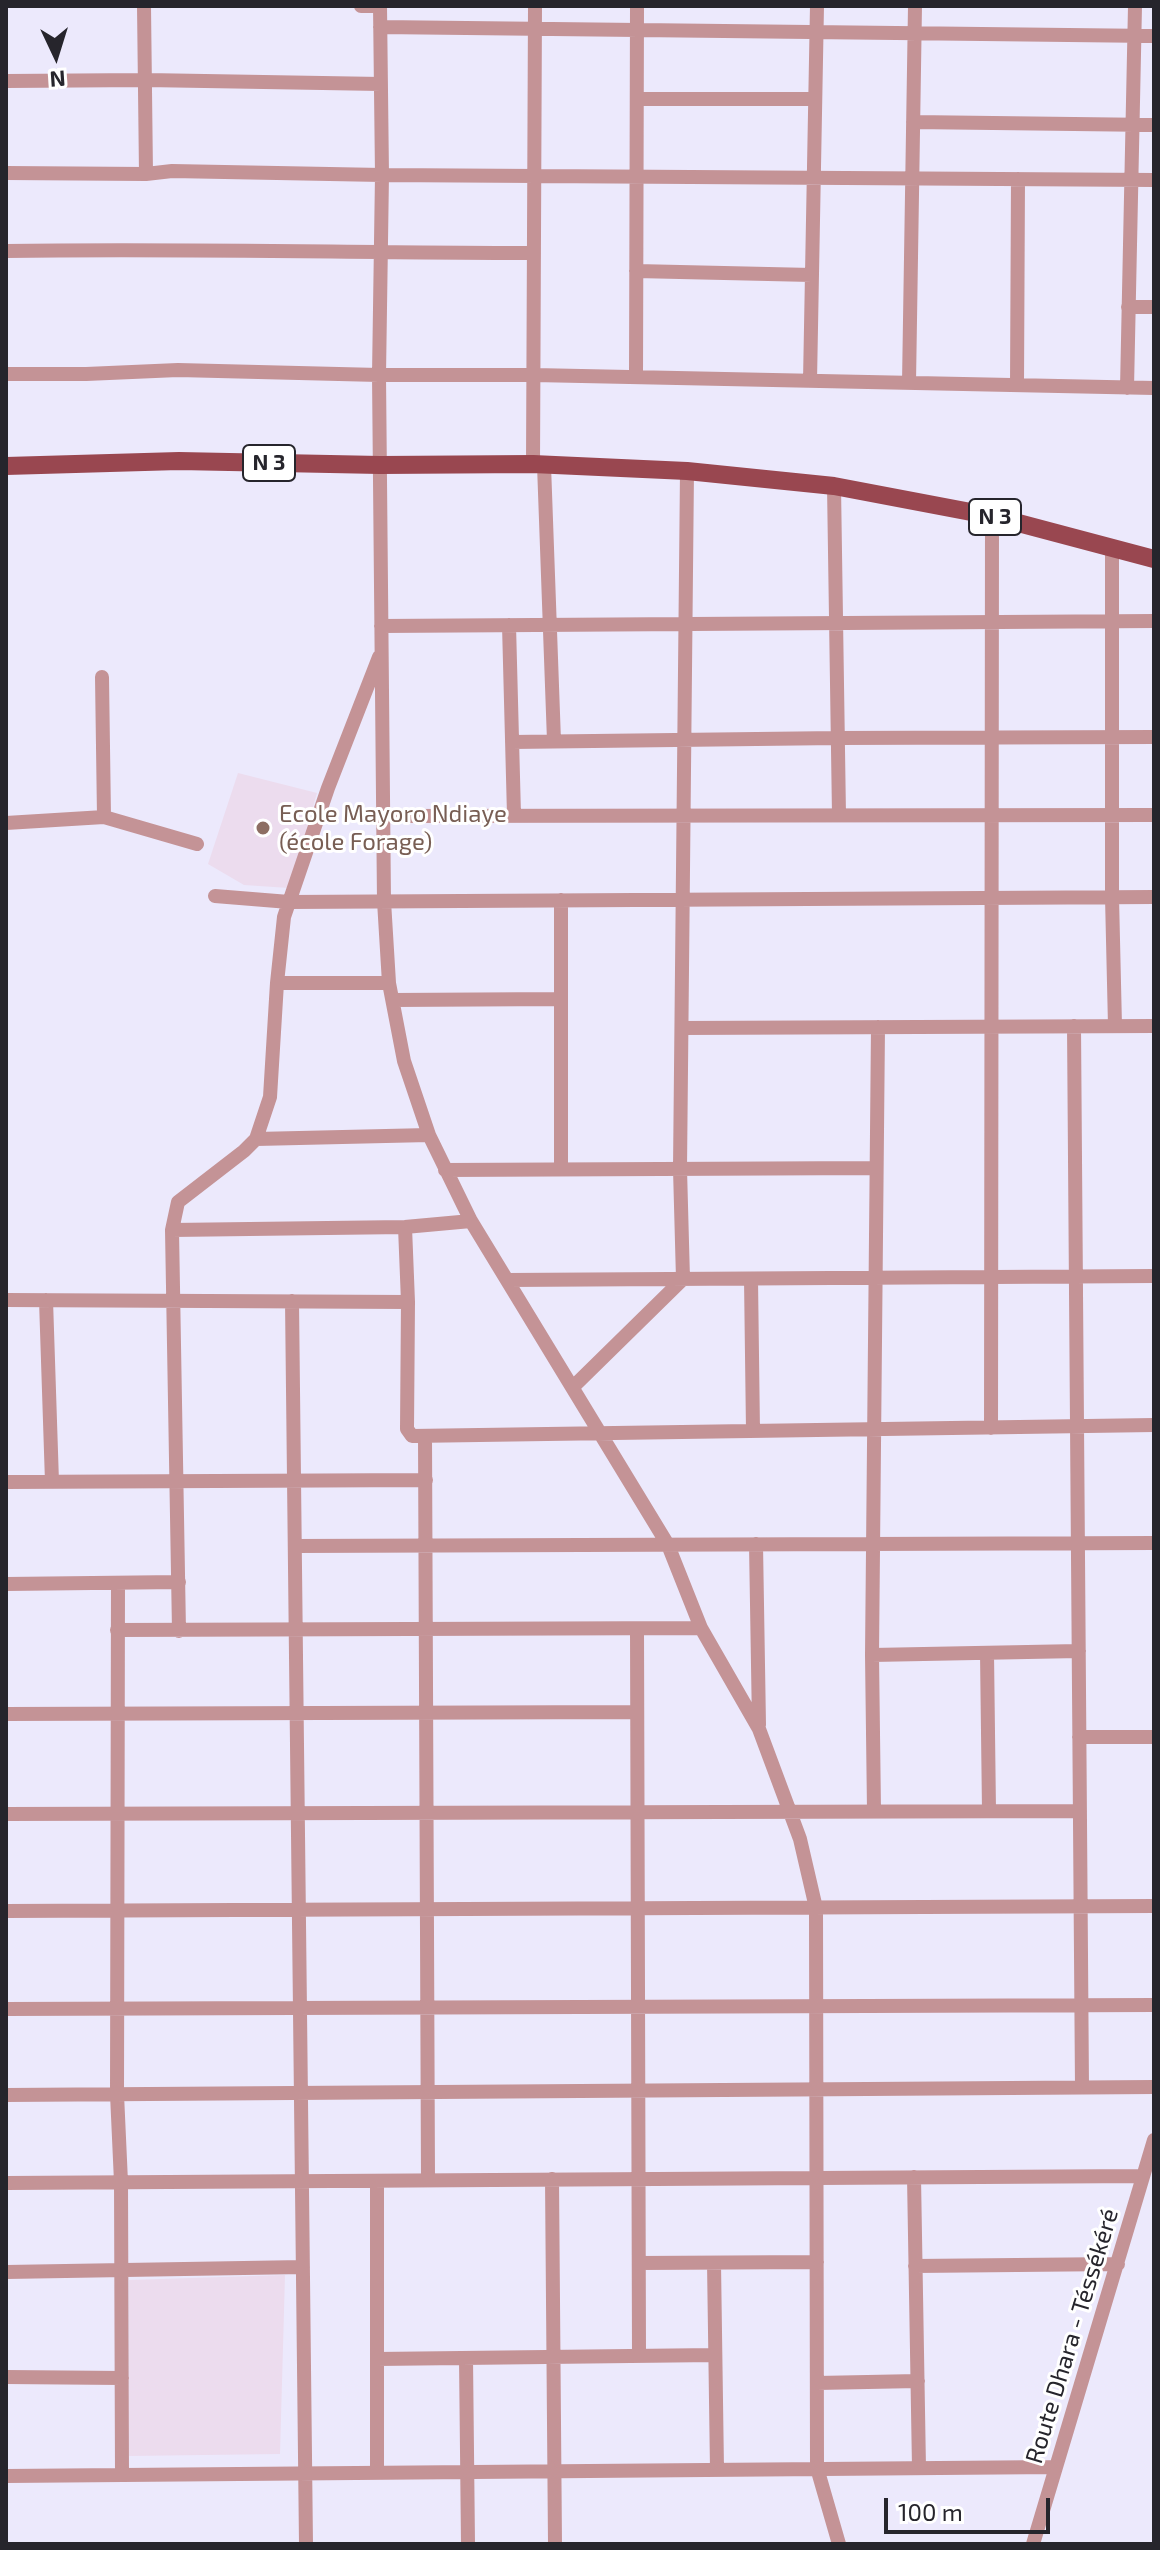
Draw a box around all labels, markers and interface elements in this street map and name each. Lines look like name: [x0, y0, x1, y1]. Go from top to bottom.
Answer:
north arrow: [16, 16, 96, 96]
text: N: [49, 66, 67, 93]
road number: N 3: [243, 445, 295, 481]
road number: N 3: [969, 499, 1021, 535]
place label: Ecole Mayoro Ndiaye (école Forage): [279, 800, 507, 856]
marker: Ecole Mayoro Ndiaye (école Forage): [254, 819, 272, 837]
street label: Route Dhara - Téssékéré: [1019, 2205, 1125, 2467]
scale bar: [888, 2482, 1054, 2532]
text: 100 m: [898, 2497, 963, 2526]

